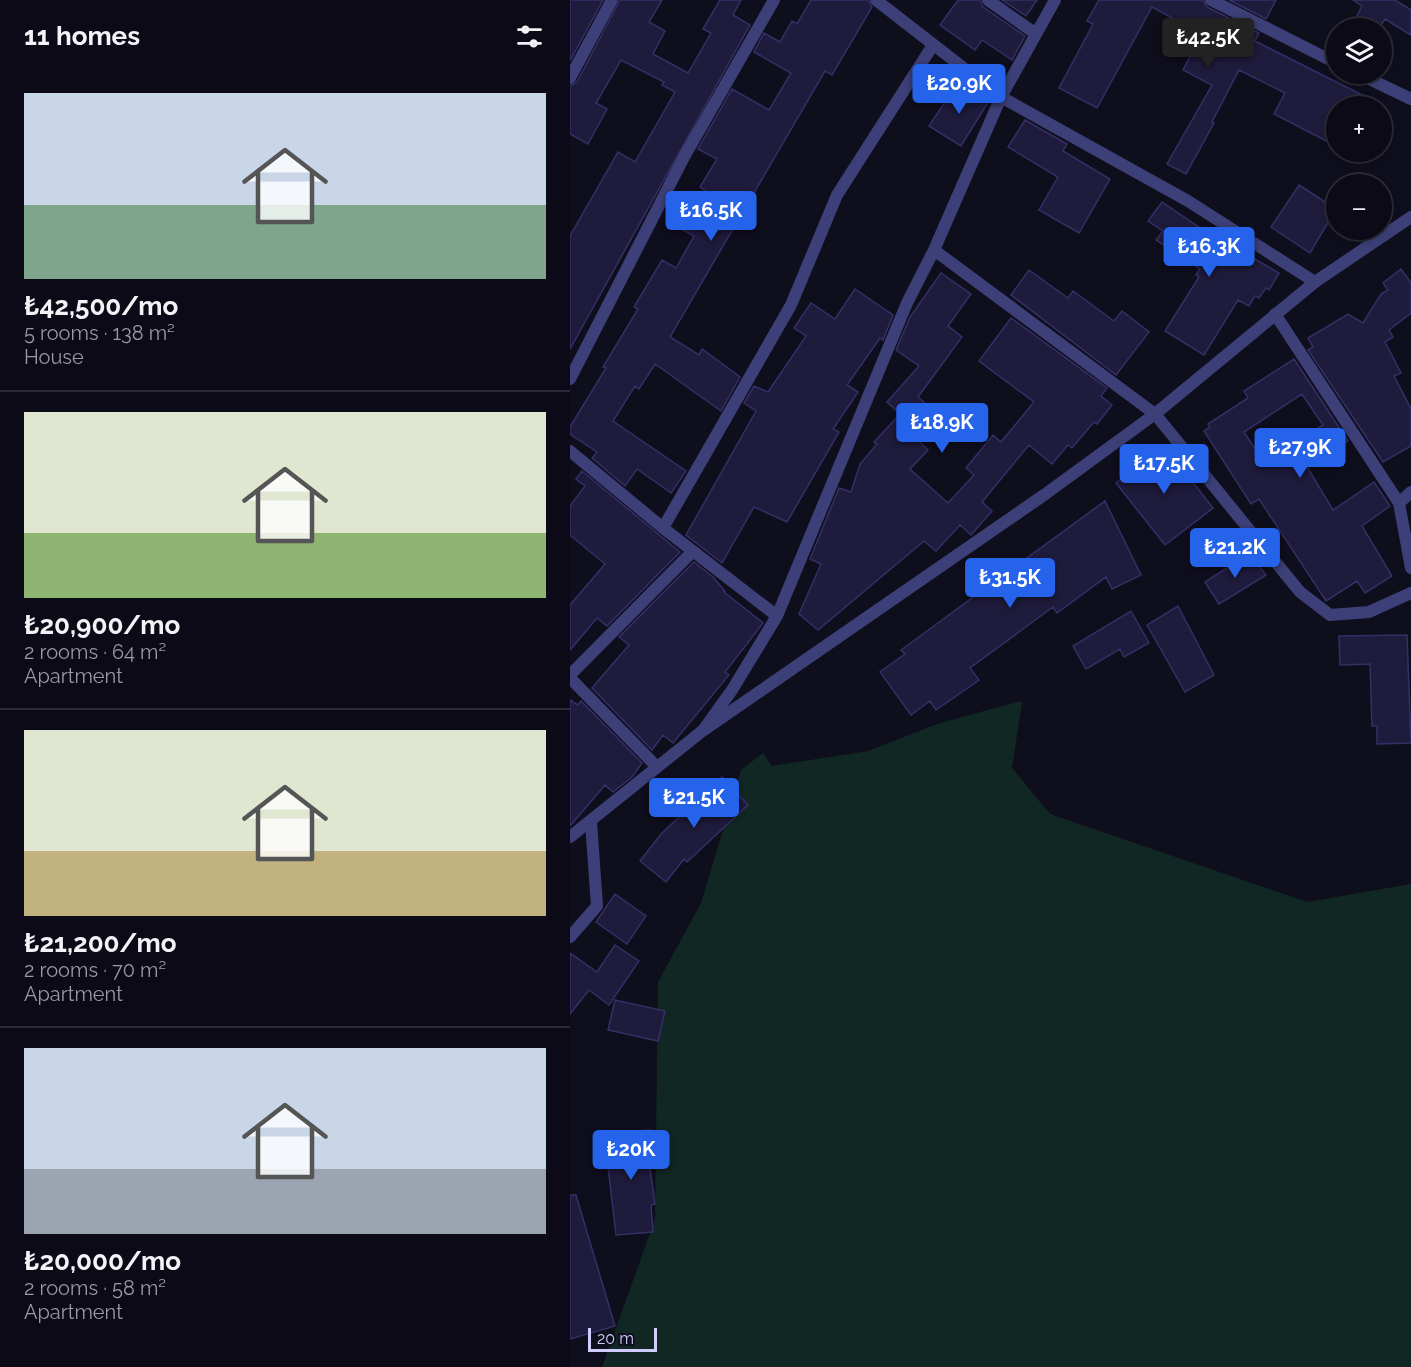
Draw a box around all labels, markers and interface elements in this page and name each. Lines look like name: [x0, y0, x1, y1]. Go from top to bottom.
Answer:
pin: ₺42.5K: [1159, 18, 1257, 69]
map controls: [1326, 18, 1392, 240]
button: layers: [1326, 18, 1392, 84]
icon: filters: [513, 20, 546, 53]
text: 11 homes: [24, 21, 140, 51]
text: ₺42.5K: [1176, 25, 1240, 49]
pin: ₺20.9K: [910, 64, 1008, 115]
text: ₺20.9K: [926, 71, 992, 95]
button: +: [1326, 96, 1392, 162]
icon: home: [231, 132, 339, 240]
button: −: [1326, 174, 1392, 240]
pin: ₺16.5K: [662, 191, 760, 242]
text: ₺16.5K: [680, 198, 742, 222]
pin: ₺16.3K: [1160, 227, 1258, 278]
text: ₺16.3K: [1178, 234, 1240, 258]
text: ₺42,500/mo: [24, 291, 178, 321]
text: 5 rooms · 138 m²: [24, 321, 175, 345]
text: House: [24, 345, 84, 369]
pin: ₺18.9K: [893, 403, 991, 454]
text: ₺18.9K: [910, 410, 974, 434]
pin: ₺27.9K: [1251, 428, 1349, 479]
text: ₺27.9K: [1269, 435, 1331, 459]
pin: ₺17.5K: [1115, 444, 1213, 495]
icon: home: [231, 451, 339, 559]
text: ₺17.5K: [1134, 451, 1194, 475]
pin: ₺21.2K: [1186, 528, 1284, 579]
text: ₺21.2K: [1204, 535, 1266, 559]
pin: ₺31.5K: [961, 558, 1059, 609]
text: ₺31.5K: [979, 565, 1041, 589]
text: ₺20,900/mo: [24, 610, 180, 640]
text: 2 rooms · 64 m²: [24, 640, 166, 664]
text: Apartment: [24, 664, 123, 688]
icon: home: [231, 769, 339, 877]
pin: ₺21.5K: [645, 778, 743, 829]
text: ₺21.5K: [663, 785, 725, 809]
text: ₺21,200/mo: [24, 928, 177, 958]
text: 2 rooms · 70 m²: [24, 958, 166, 982]
text: Apartment: [24, 982, 123, 1006]
icon: home: [231, 1087, 339, 1195]
pin: ₺20K: [595, 1130, 667, 1181]
text: ₺20K: [607, 1137, 655, 1161]
text: ₺20,000/mo: [24, 1246, 181, 1276]
text: 2 rooms · 58 m²: [24, 1276, 166, 1300]
text: Apartment: [24, 1300, 123, 1324]
scale bar: [588, 1325, 657, 1352]
text: 20 m: [597, 1329, 634, 1348]

